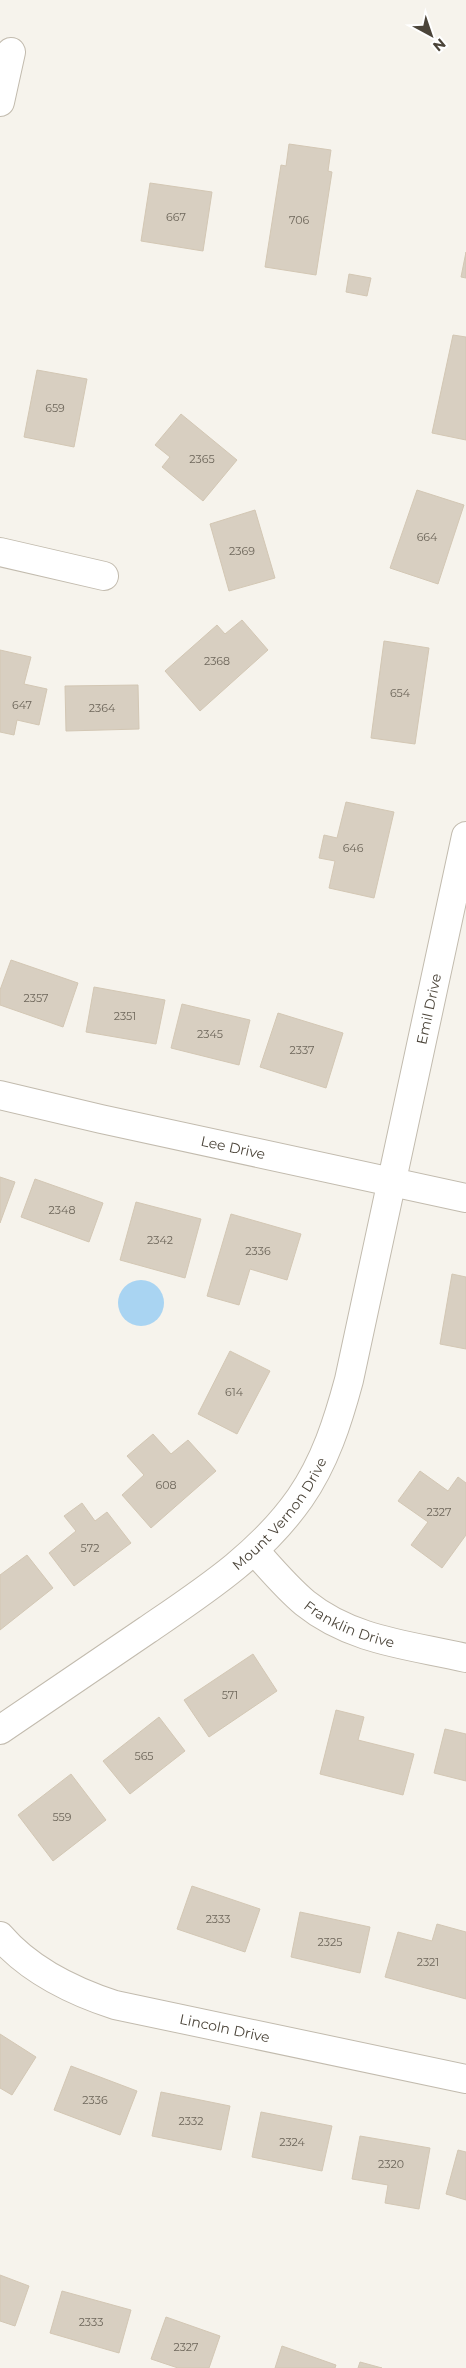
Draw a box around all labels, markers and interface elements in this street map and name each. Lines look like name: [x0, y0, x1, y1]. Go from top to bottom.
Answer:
north arrow: [406, 10, 456, 60]
text: N: [429, 34, 449, 55]
house number: 667: [166, 210, 186, 224]
house number: 706: [289, 213, 309, 227]
house number: 659: [45, 401, 65, 415]
house number: 2365: [189, 452, 215, 466]
house number: 664: [417, 530, 438, 544]
house number: 2369: [229, 544, 255, 558]
house number: 2368: [204, 654, 230, 668]
house number: 654: [390, 686, 411, 700]
house number: 647: [12, 698, 32, 712]
house number: 2364: [89, 701, 116, 715]
house number: 646: [343, 841, 364, 855]
street label: Emil Drive: [412, 972, 445, 1046]
house number: 2357: [24, 991, 48, 1005]
house number: 2351: [114, 1009, 136, 1023]
house number: 2345: [197, 1027, 223, 1041]
house number: 2337: [290, 1043, 314, 1057]
street label: Lee Drive: [199, 1132, 267, 1163]
house number: 2348: [49, 1203, 75, 1217]
house number: 2342: [147, 1233, 173, 1247]
house number: 2336: [245, 1244, 271, 1258]
house number: 614: [225, 1385, 244, 1399]
street label: Mount Vernon Drive: [228, 1454, 331, 1574]
house number: 608: [156, 1478, 177, 1492]
house number: 2327: [426, 1505, 452, 1519]
house number: 572: [81, 1541, 99, 1555]
street label: Franklin Drive: [300, 1597, 396, 1652]
house number: 571: [222, 1688, 238, 1702]
house number: 565: [134, 1749, 154, 1763]
house number: 559: [52, 1810, 72, 1824]
house number: 2333: [206, 1912, 230, 1926]
house number: 2325: [318, 1935, 342, 1949]
house number: 2321: [417, 1955, 439, 1969]
street label: Lincoln Drive: [178, 2010, 272, 2046]
house number: 2336: [82, 2093, 108, 2107]
house number: 2332: [179, 2114, 203, 2128]
house number: 2324: [279, 2135, 306, 2149]
house number: 2320: [378, 2157, 404, 2171]
house number: 2333: [79, 2315, 103, 2329]
house number: 2327: [173, 2340, 199, 2354]

